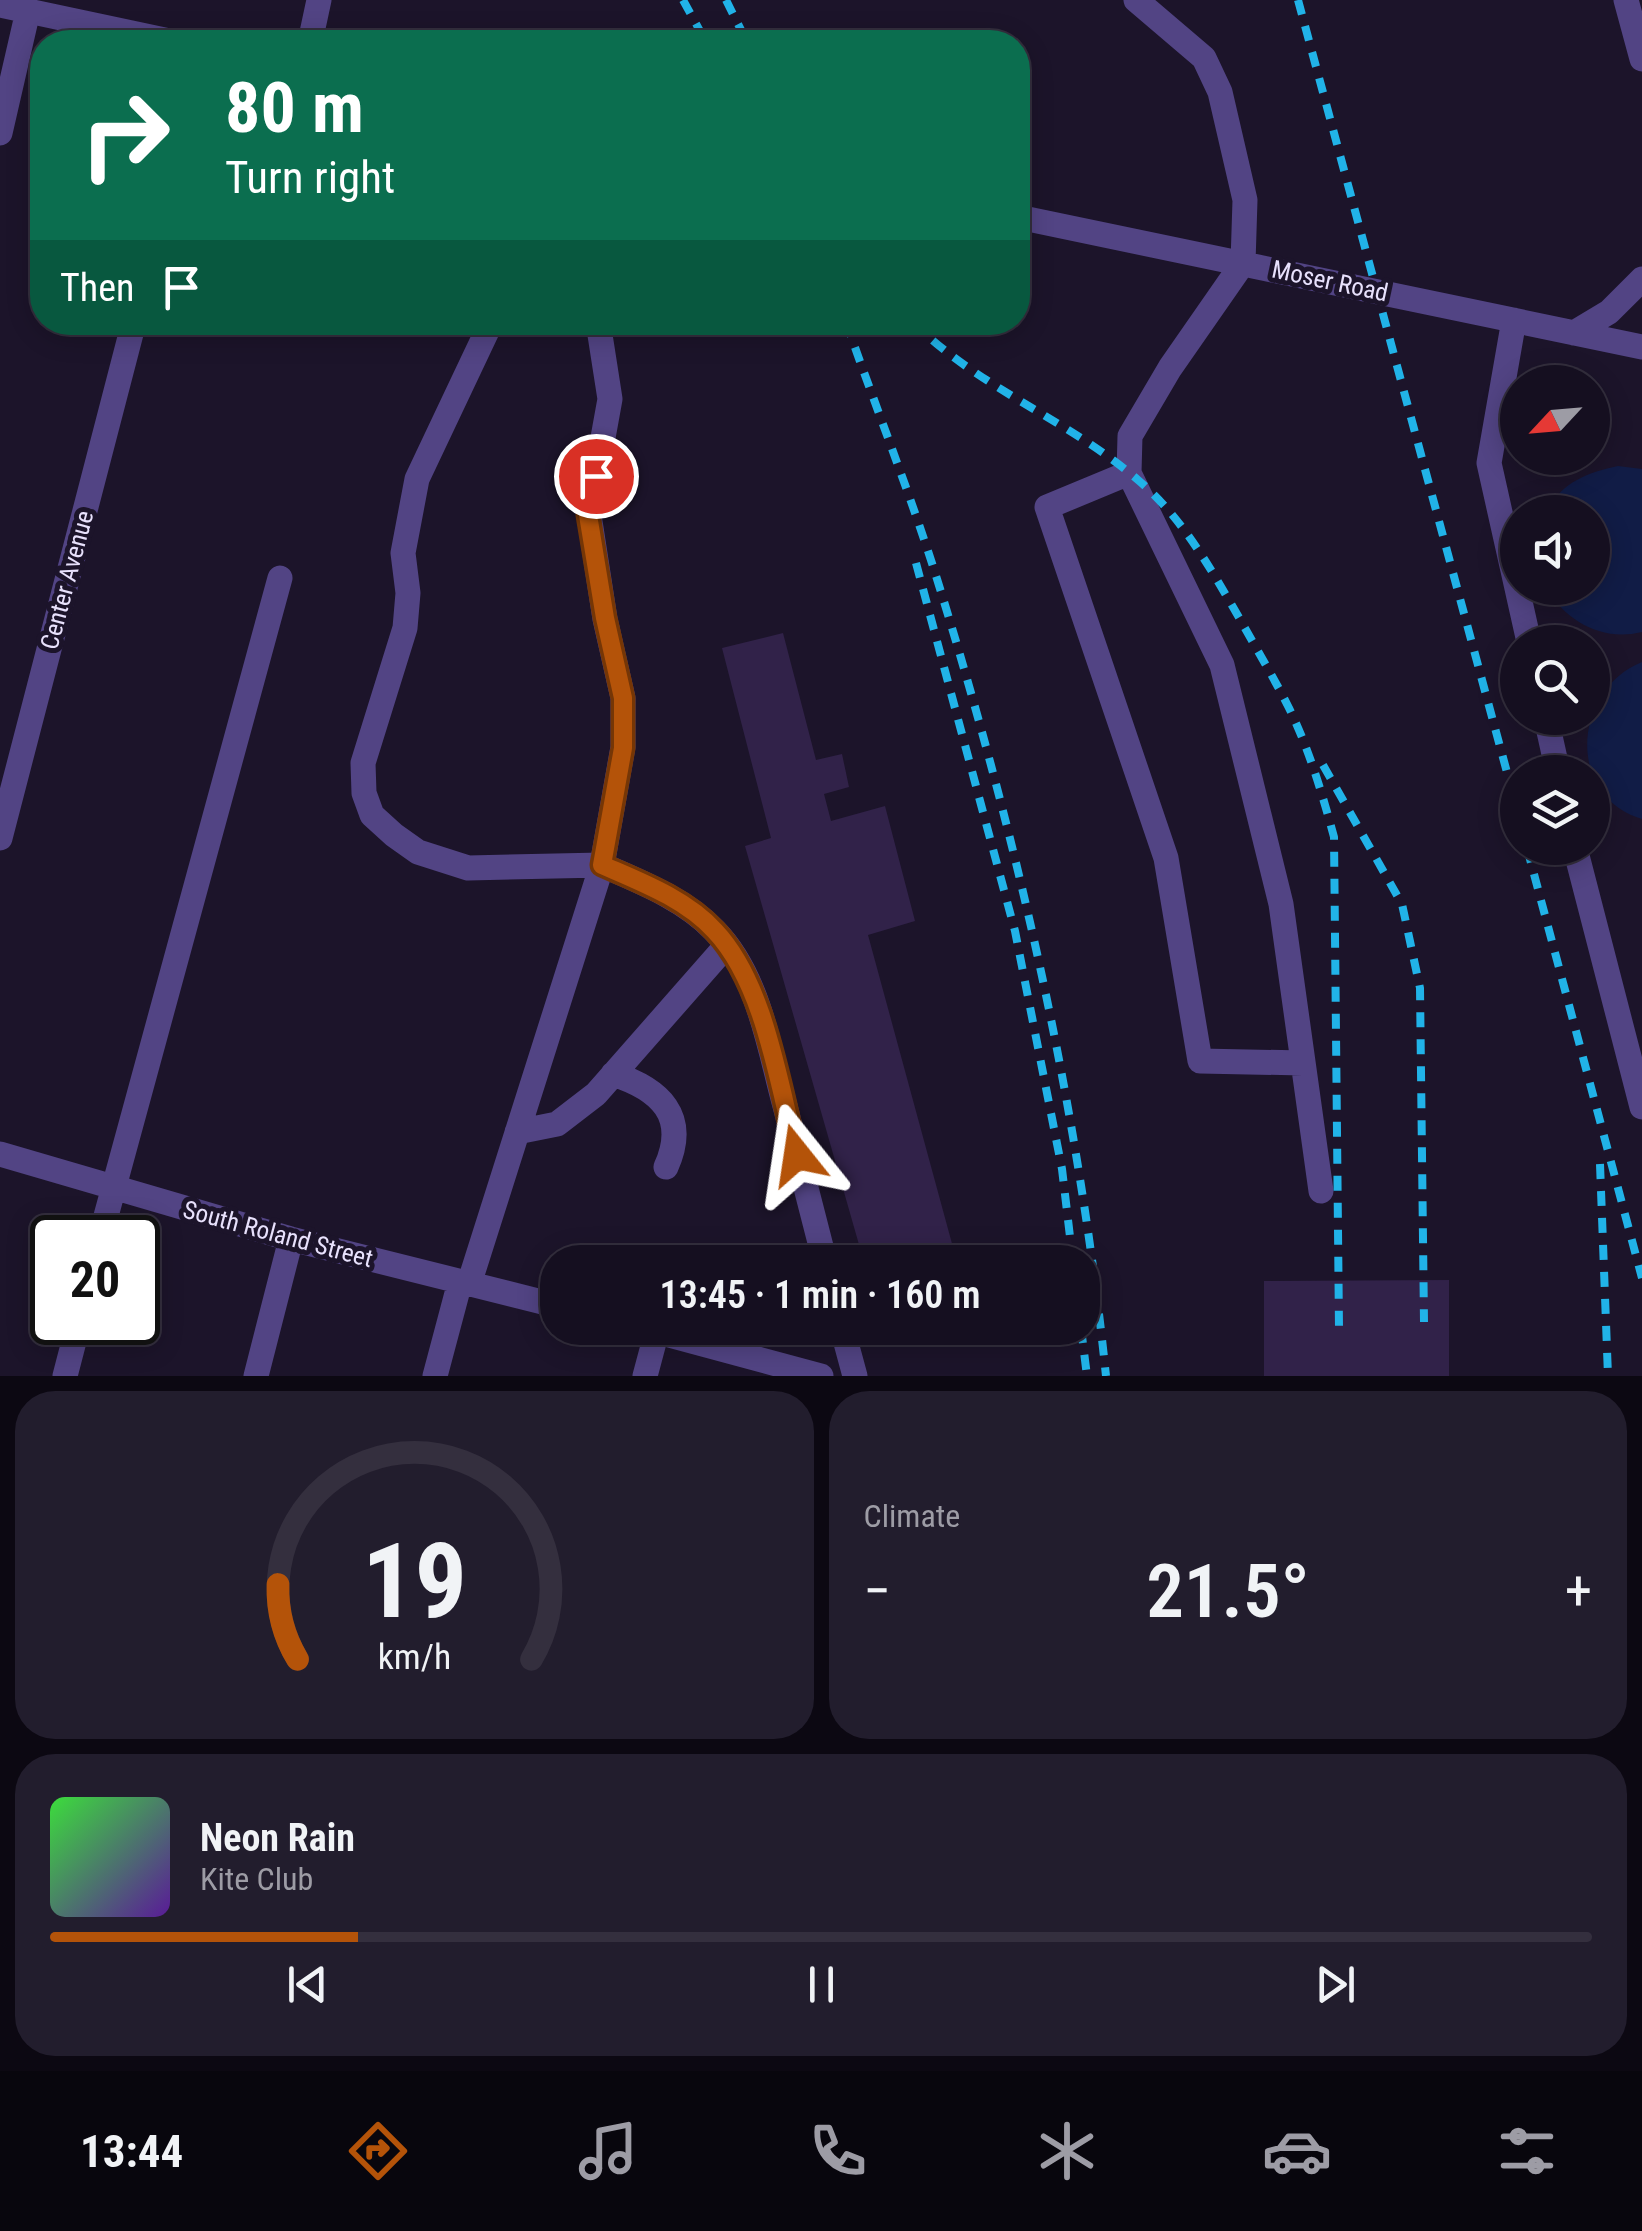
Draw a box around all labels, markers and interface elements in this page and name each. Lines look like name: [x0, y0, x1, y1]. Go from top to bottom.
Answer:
text: 80 m: [225, 67, 364, 149]
icon: right: [60, 70, 190, 200]
text: Turn right: [225, 151, 395, 204]
street label: Moser Road: [1269, 255, 1391, 307]
icon: arrive: [154, 260, 209, 315]
text: Then: [60, 266, 134, 310]
north arrow: [1500, 365, 1610, 475]
map controls: [1500, 365, 1610, 865]
pin: [554, 434, 639, 519]
icon: arrive: [569, 449, 624, 504]
button: sound: [1500, 495, 1610, 605]
street label: Center Avenue: [35, 507, 99, 653]
button: search: [1500, 625, 1610, 735]
button: layers: [1500, 755, 1610, 865]
position arrow: [745, 1103, 849, 1207]
street label: South Roland Street: [180, 1195, 376, 1273]
speed limit sign: 20: [30, 1215, 160, 1345]
text: 13:45 · 1 min · 160 m: [660, 1273, 980, 1317]
text: Climate: [864, 1497, 960, 1535]
text: 19: [362, 1521, 467, 1642]
text: 21.5°: [1146, 1547, 1310, 1635]
text: −: [864, 1559, 891, 1623]
text: +: [1565, 1559, 1592, 1623]
text: km/h: [377, 1636, 451, 1678]
text: Neon Rain: [200, 1816, 355, 1860]
text: Kite Club: [200, 1860, 313, 1898]
icon: previous: [280, 1957, 335, 2012]
icon: pause: [794, 1957, 849, 2012]
icon: next: [1308, 1957, 1363, 2012]
icon: directions: [343, 2116, 413, 2186]
icon: music: [573, 2116, 643, 2186]
icon: phone: [803, 2116, 873, 2186]
icon: climate: [1032, 2116, 1102, 2186]
icon: car: [1262, 2116, 1332, 2186]
icon: filters: [1492, 2116, 1562, 2186]
text: 13:44: [80, 2125, 183, 2178]

